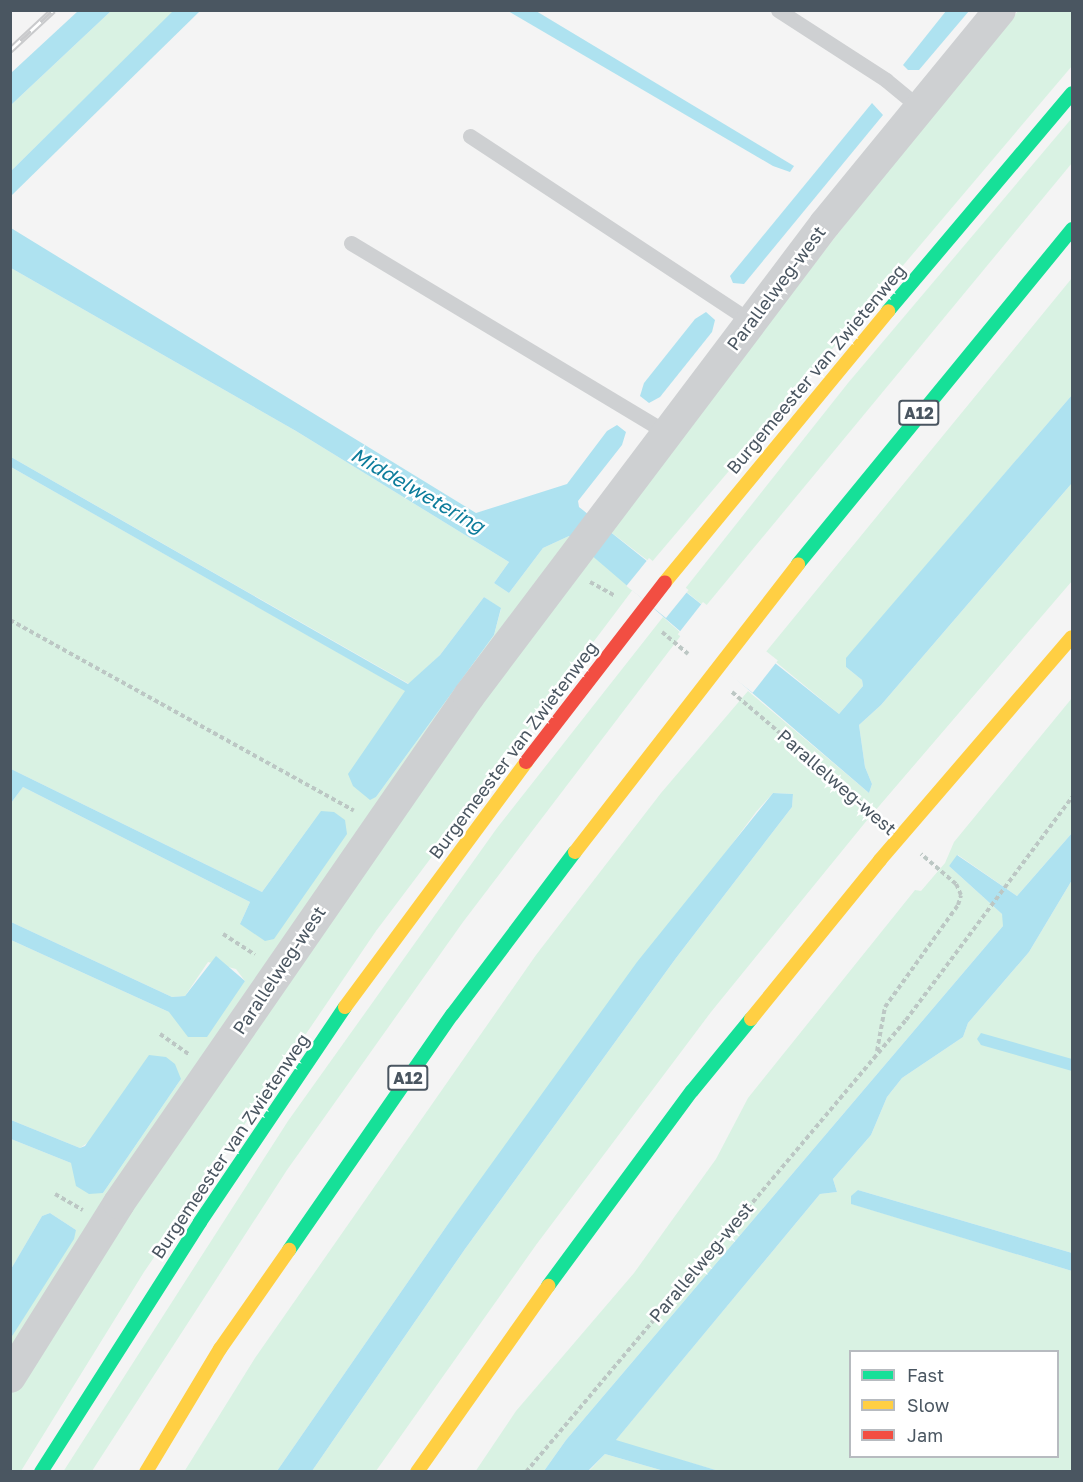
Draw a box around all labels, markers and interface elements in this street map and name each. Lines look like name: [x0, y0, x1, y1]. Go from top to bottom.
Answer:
street label: Parallelweg-west: [722, 221, 830, 355]
street label: Burgemeester van Zwietenweg: [722, 260, 910, 478]
road number: A12: [898, 400, 940, 426]
water label: Middelwetering: [347, 442, 489, 538]
street label: Burgemeester van Zwietenweg: [424, 637, 602, 863]
street label: Parallelweg-west: [773, 725, 901, 839]
street label: Parallelweg-west: [228, 902, 330, 1038]
street label: Burgemeester van Zwietenweg: [146, 1029, 314, 1263]
road number: A12: [387, 1065, 429, 1091]
street label: Parallelweg-west: [644, 1197, 758, 1327]
legend: [849, 1350, 1059, 1458]
text: Fast: [907, 1364, 944, 1386]
text: Slow: [907, 1394, 949, 1416]
text: Jam: [907, 1424, 943, 1446]

